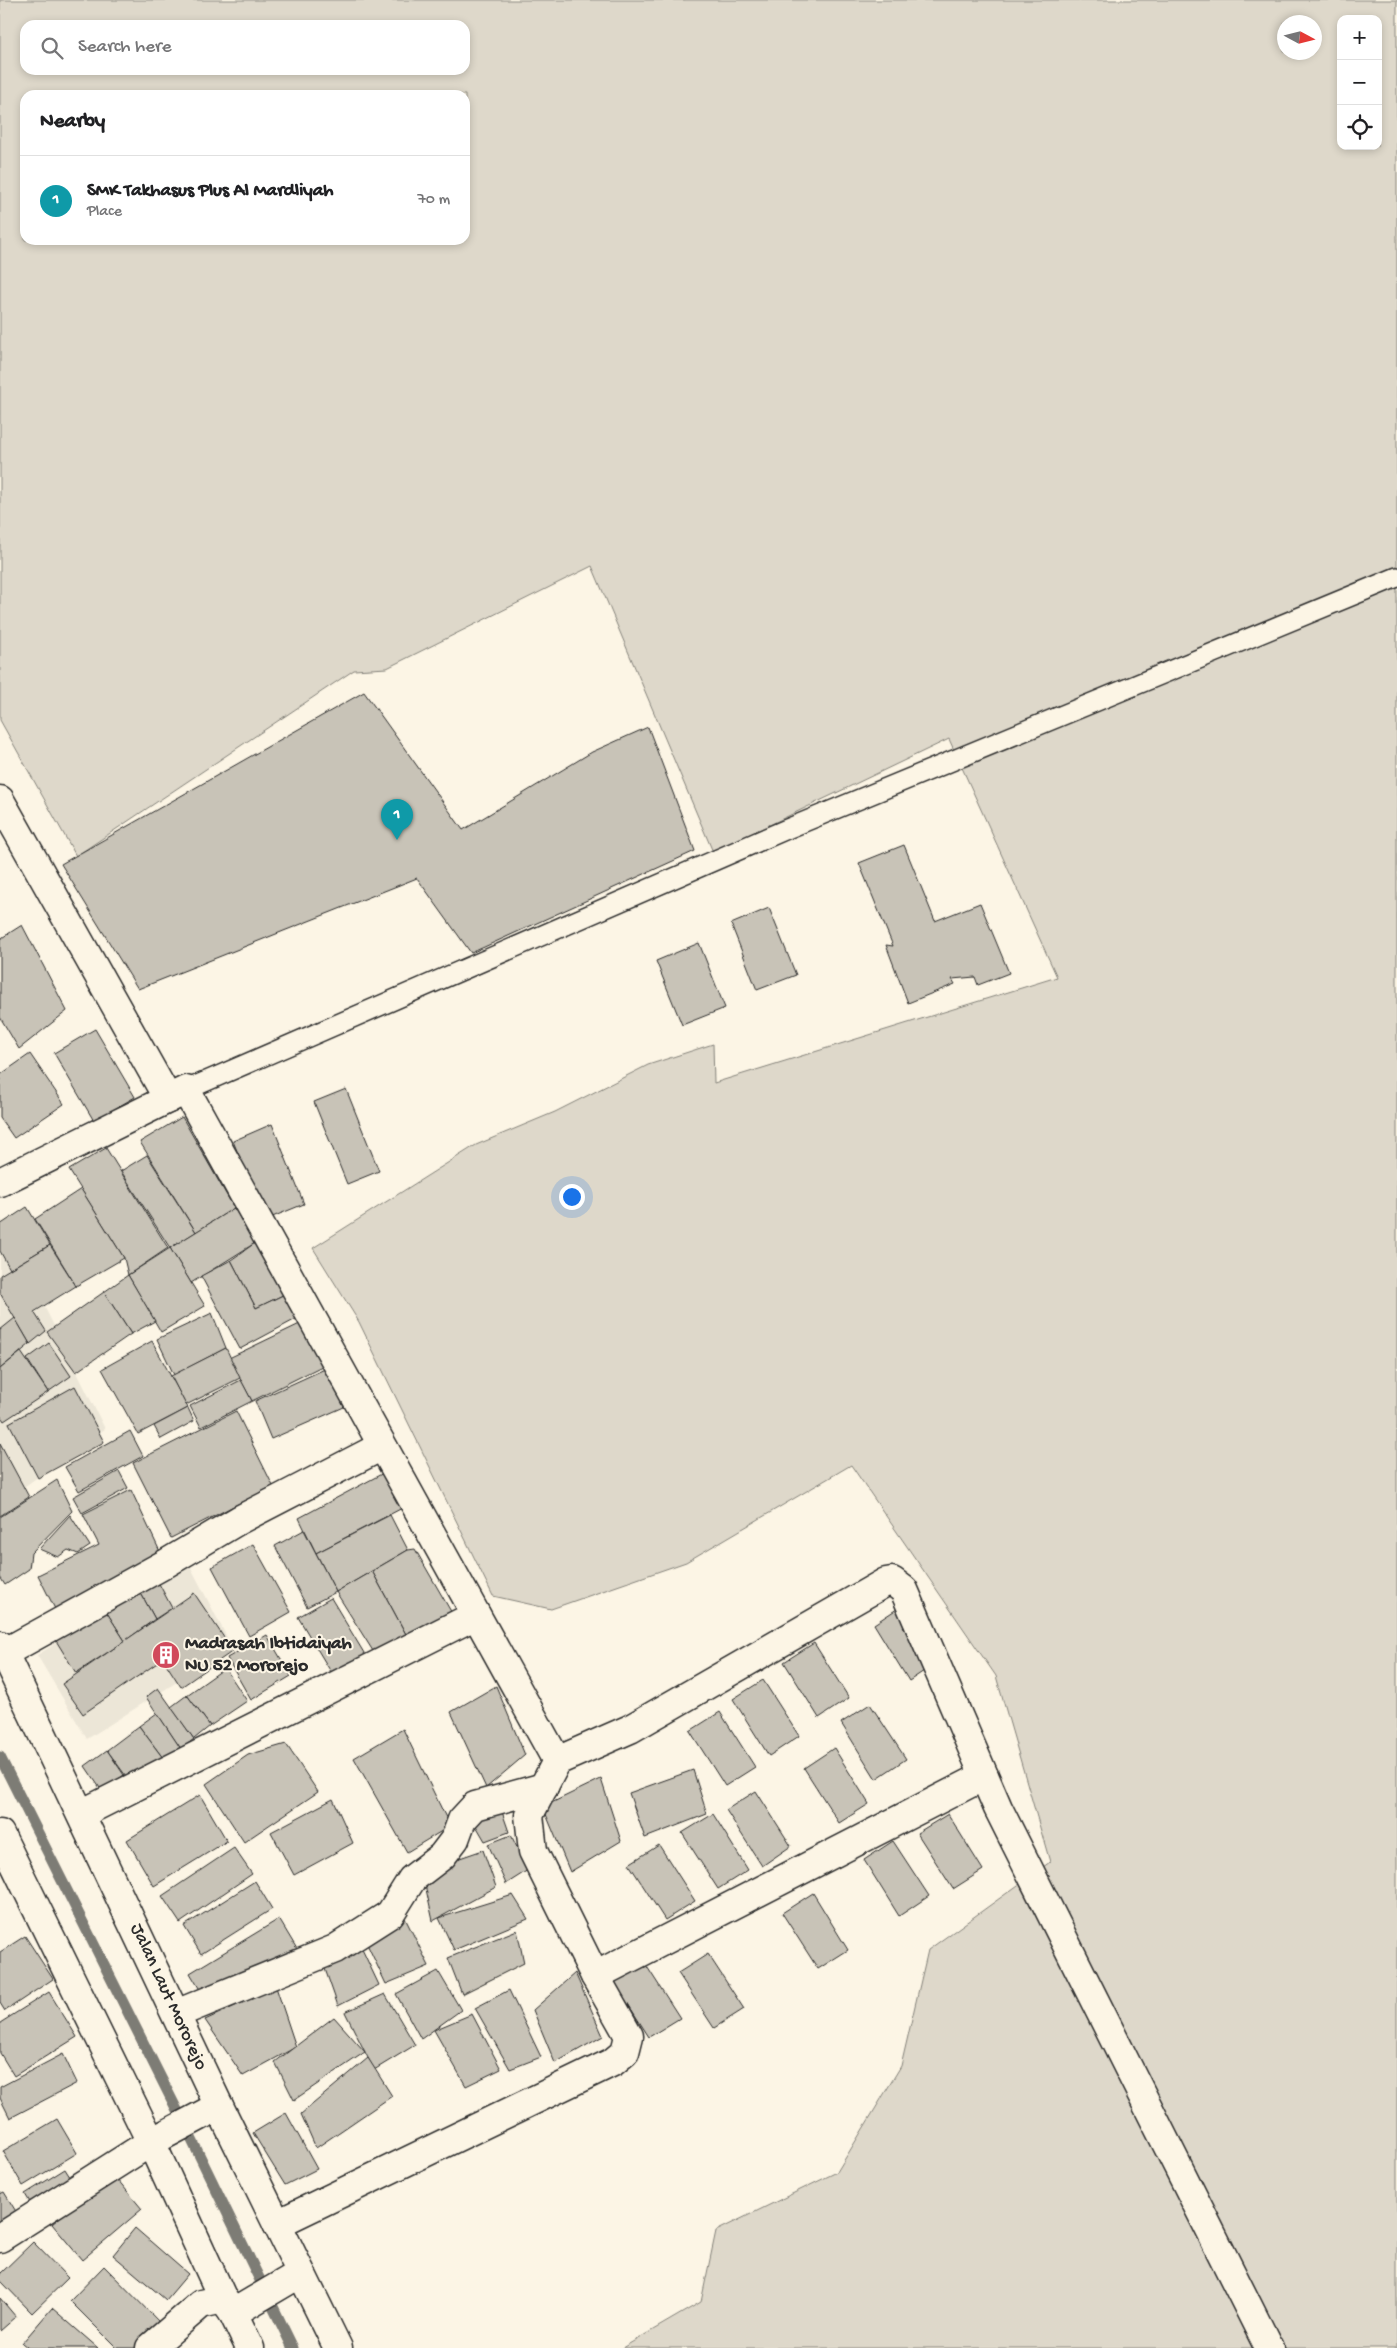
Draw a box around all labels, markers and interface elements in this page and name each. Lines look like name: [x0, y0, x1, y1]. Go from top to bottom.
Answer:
north arrow: [1277, 15, 1322, 60]
map controls: [1337, 15, 1382, 150]
button: +: [1337, 15, 1382, 60]
search box: [20, 20, 470, 75]
icon: search: [38, 34, 66, 62]
text: Search here: [78, 36, 172, 59]
button: −: [1337, 60, 1382, 105]
button: locate: [1337, 105, 1382, 150]
text: Nearby: [40, 110, 105, 135]
text: SMK Takhasus Plus Al Mardliyah: [87, 180, 333, 203]
text: 1: [53, 191, 59, 210]
text: 70 m: [417, 191, 450, 210]
text: Place: [87, 203, 122, 222]
pin: 1: [381, 799, 413, 840]
your location: [559, 1184, 585, 1210]
place label: Madrasah Ibtidaiyah NU 52 Mororejo: [185, 1633, 353, 1678]
building icon: Madrasah Ibtidaiyah NU 52 Mororejo: [151, 1640, 181, 1670]
street label: Jalan Laut Mororejo: [124, 1920, 212, 2074]

